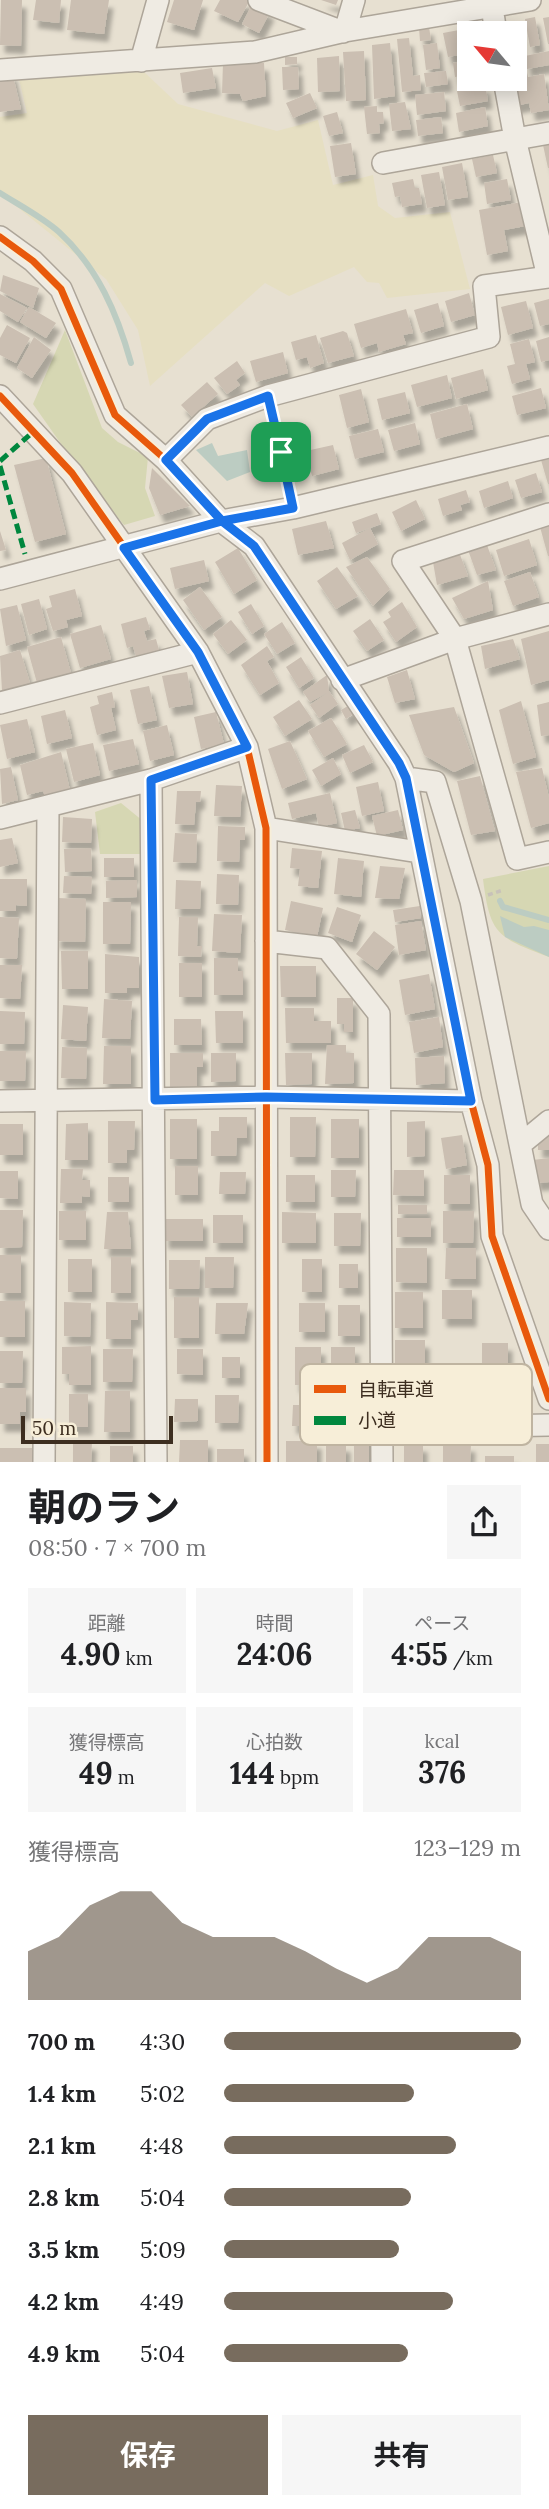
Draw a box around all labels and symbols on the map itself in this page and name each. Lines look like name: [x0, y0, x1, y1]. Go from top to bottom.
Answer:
north arrow: [457, 21, 527, 91]
pin: [251, 422, 311, 482]
legend: [300, 1364, 532, 1445]
text: 自転車道: [358, 1377, 434, 1401]
text: 小道: [358, 1408, 396, 1432]
scale bar: [21, 1414, 173, 1445]

